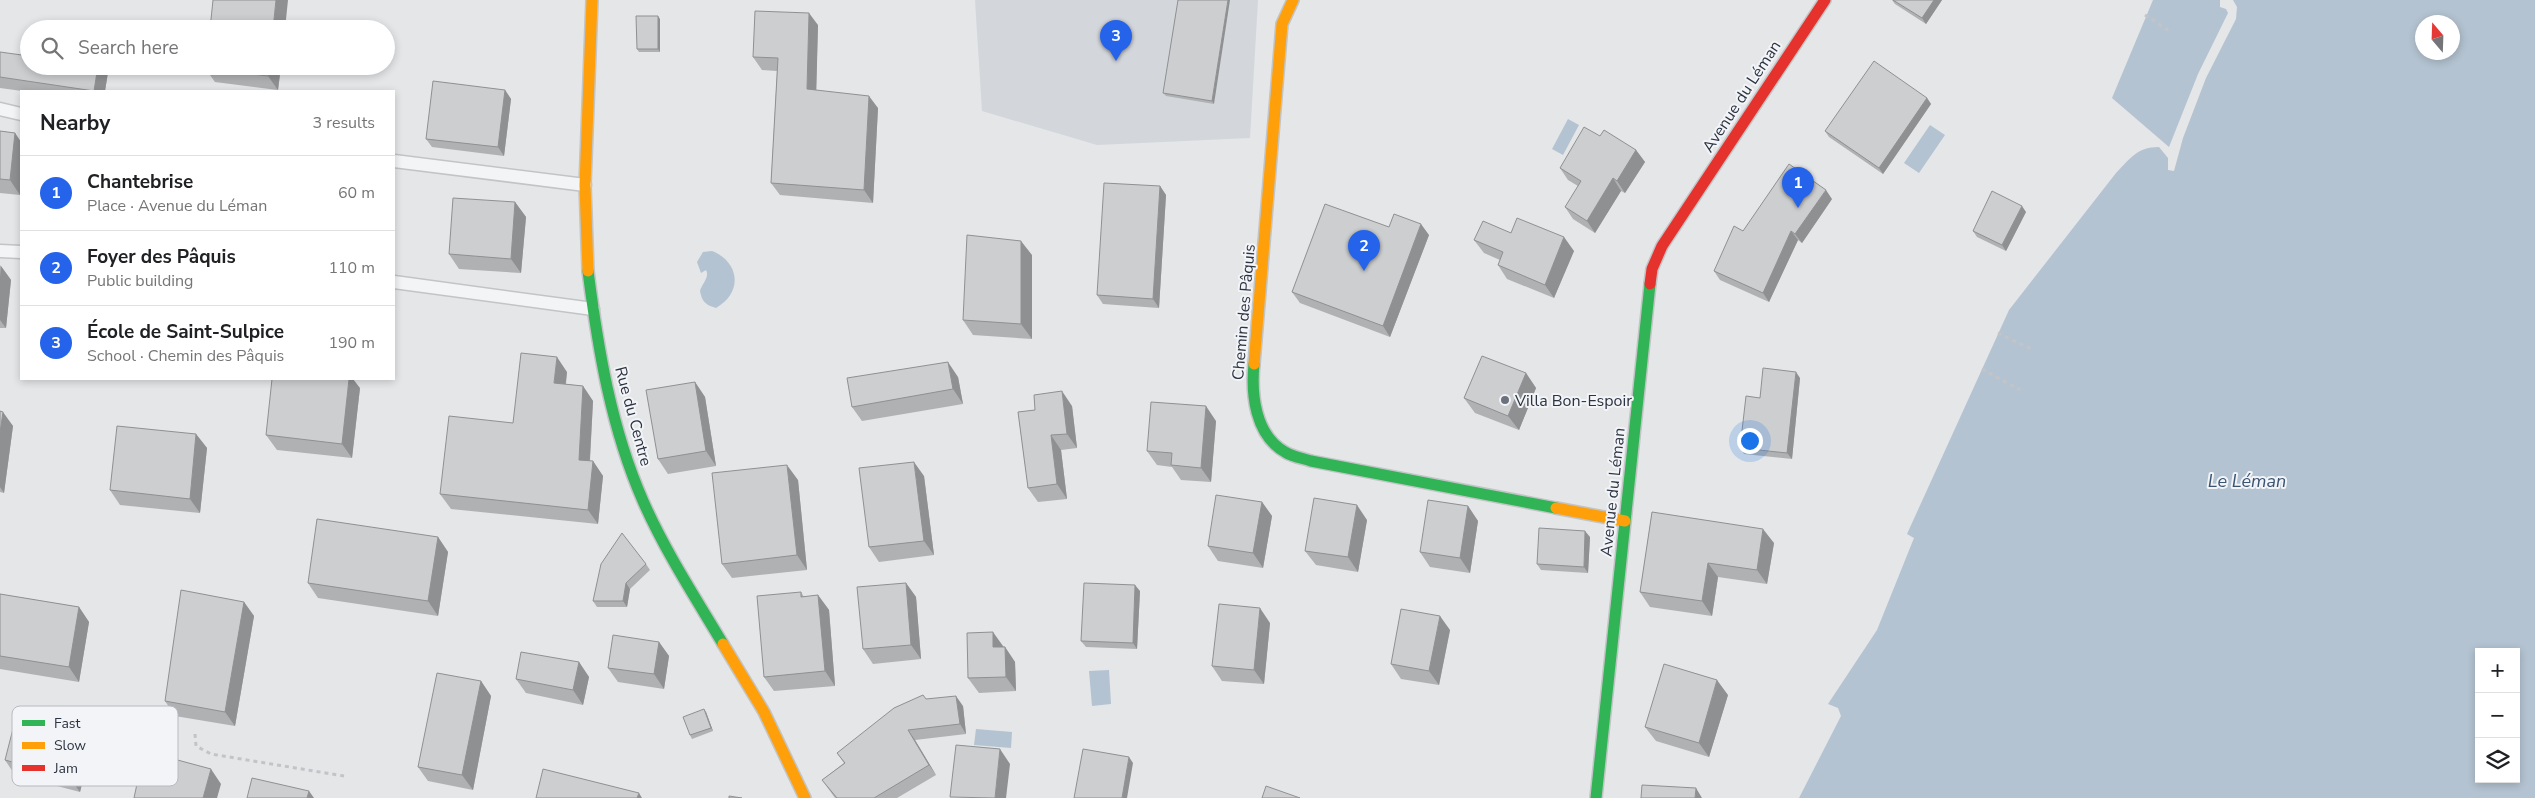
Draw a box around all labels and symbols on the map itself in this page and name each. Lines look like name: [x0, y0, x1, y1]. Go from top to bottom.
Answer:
north arrow: [2415, 15, 2460, 60]
pin: 3: [1100, 20, 1132, 61]
street label: Avenue du Léman: [1697, 36, 1786, 157]
pin: 1: [1782, 167, 1814, 208]
pin: 2: [1348, 230, 1380, 271]
street label: Chemin des Pâquis: [1227, 243, 1261, 381]
street label: Rue du Centre: [609, 364, 657, 469]
place label: Villa Bon-Espoir: [1514, 390, 1632, 412]
marker: Villa Bon-Espoir: [1499, 394, 1511, 406]
street label: Avenue du Léman: [1595, 427, 1631, 558]
your location: [1737, 428, 1763, 454]
water label: Le Léman: [2208, 469, 2286, 493]
legend: [12, 706, 178, 786]
text: Fast: [54, 714, 80, 733]
text: Slow: [54, 736, 86, 755]
text: Jam: [53, 759, 78, 778]

